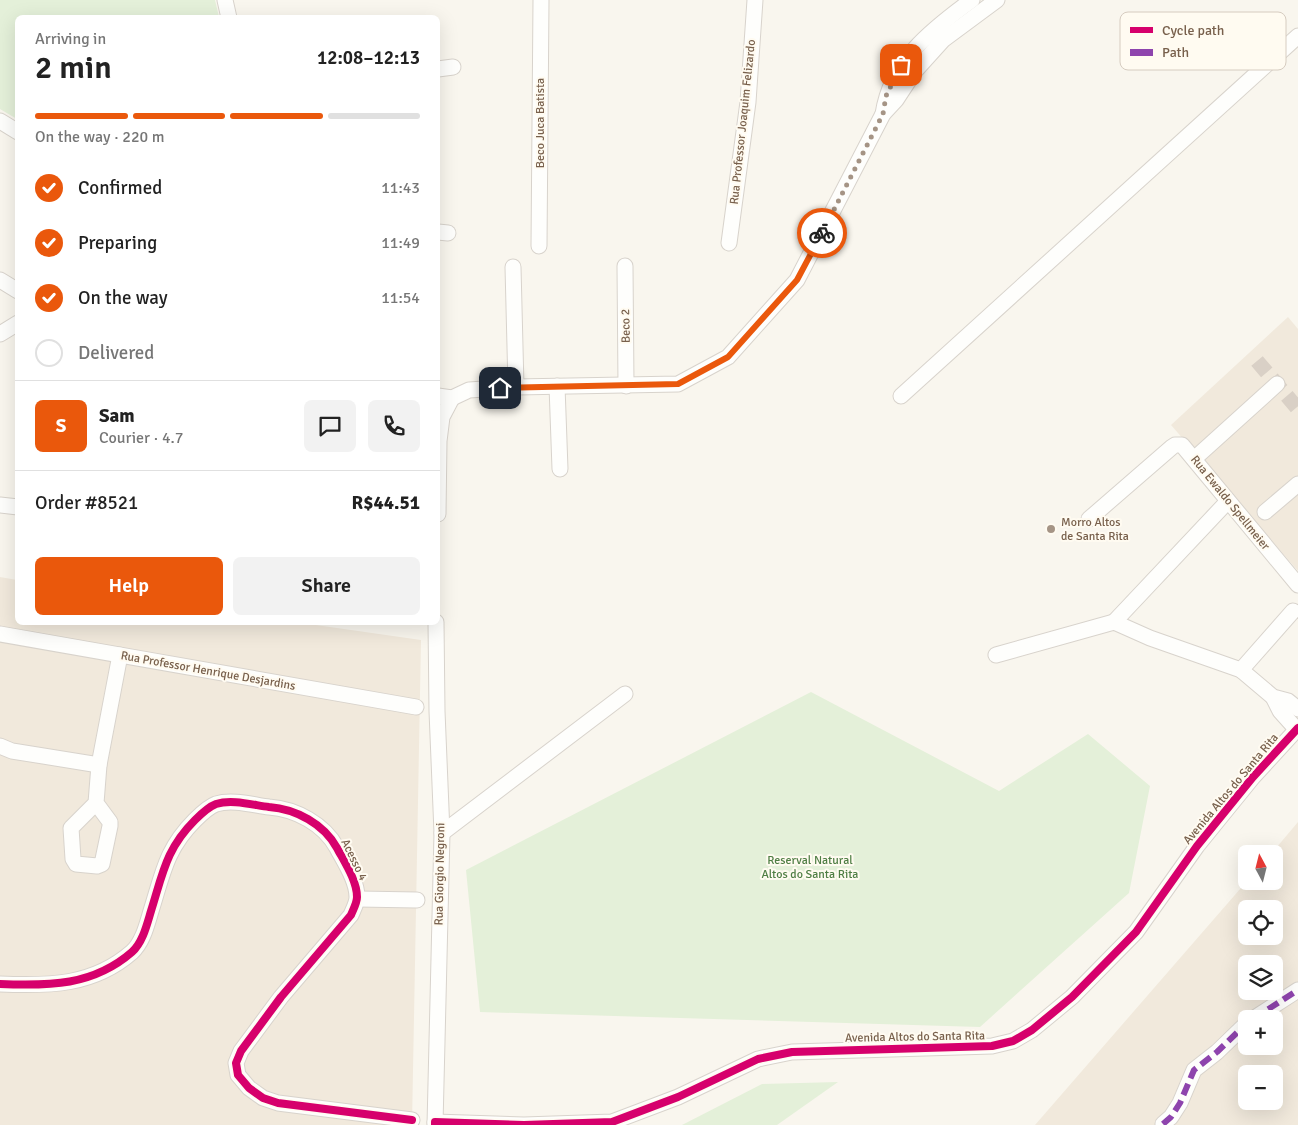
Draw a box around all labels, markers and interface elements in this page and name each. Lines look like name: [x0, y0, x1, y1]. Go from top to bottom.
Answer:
legend: [1120, 12, 1286, 70]
text: Cycle path: [1162, 22, 1224, 39]
text: Arriving in: [35, 29, 106, 49]
street label: Rua Professor Joaquim Felizardo: [727, 39, 759, 205]
pin: [880, 44, 922, 86]
text: Path: [1162, 44, 1189, 61]
text: 12:08–12:13: [317, 46, 420, 70]
text: 2 min: [35, 48, 112, 87]
icon: bag: [887, 51, 915, 79]
street label: Beco Juca Batista: [533, 78, 548, 168]
text: On the way · 220 m: [35, 127, 165, 147]
icon: check: [35, 174, 63, 202]
text: Confirmed: [78, 176, 162, 200]
text: 11:43: [381, 178, 420, 198]
courier: [797, 208, 847, 258]
icon: bike: [808, 219, 836, 247]
icon: check: [35, 229, 63, 257]
text: Preparing: [78, 231, 157, 255]
text: 11:49: [381, 233, 420, 253]
icon: check: [35, 284, 63, 312]
text: On the way: [78, 286, 168, 310]
text: 11:54: [381, 288, 420, 308]
street label: Beco 2: [618, 309, 634, 343]
text: Delivered: [78, 341, 154, 365]
pin: [479, 367, 521, 409]
icon: home: [486, 374, 514, 402]
button: chat: [304, 400, 356, 452]
button: phone: [368, 400, 420, 452]
text: Sam: [99, 404, 135, 428]
text: S: [56, 414, 66, 438]
text: Courier · 4.7: [99, 428, 183, 448]
street label: Rua Ewaldo Spellmeier: [1187, 453, 1273, 554]
text: Order #8521: [35, 491, 138, 515]
text: R$44.51: [352, 491, 420, 515]
place label: Morro Altos de Santa Rita: [1061, 515, 1129, 544]
marker: Morro Altos de Santa Rita: [1045, 523, 1057, 535]
button: Help: [35, 557, 223, 615]
button: Share: [233, 557, 420, 615]
street label: Rua Professor Henrique Desjardins: [119, 648, 297, 694]
street label: Avenida Altos do Santa Rita: [1180, 730, 1282, 848]
street label: Rua Giorgio Negroni: [432, 822, 448, 926]
street label: Acesso 4: [337, 837, 371, 884]
north arrow: [1238, 845, 1282, 890]
map controls: [1238, 845, 1283, 1110]
park label: Reserval Natural Altos do Santa Rita: [762, 853, 858, 882]
button: locate: [1238, 900, 1283, 945]
button: layers: [1238, 955, 1283, 1000]
button: +: [1238, 1010, 1283, 1055]
street label: Avenida Altos do Santa Rita: [845, 1028, 985, 1046]
button: −: [1238, 1065, 1283, 1110]

